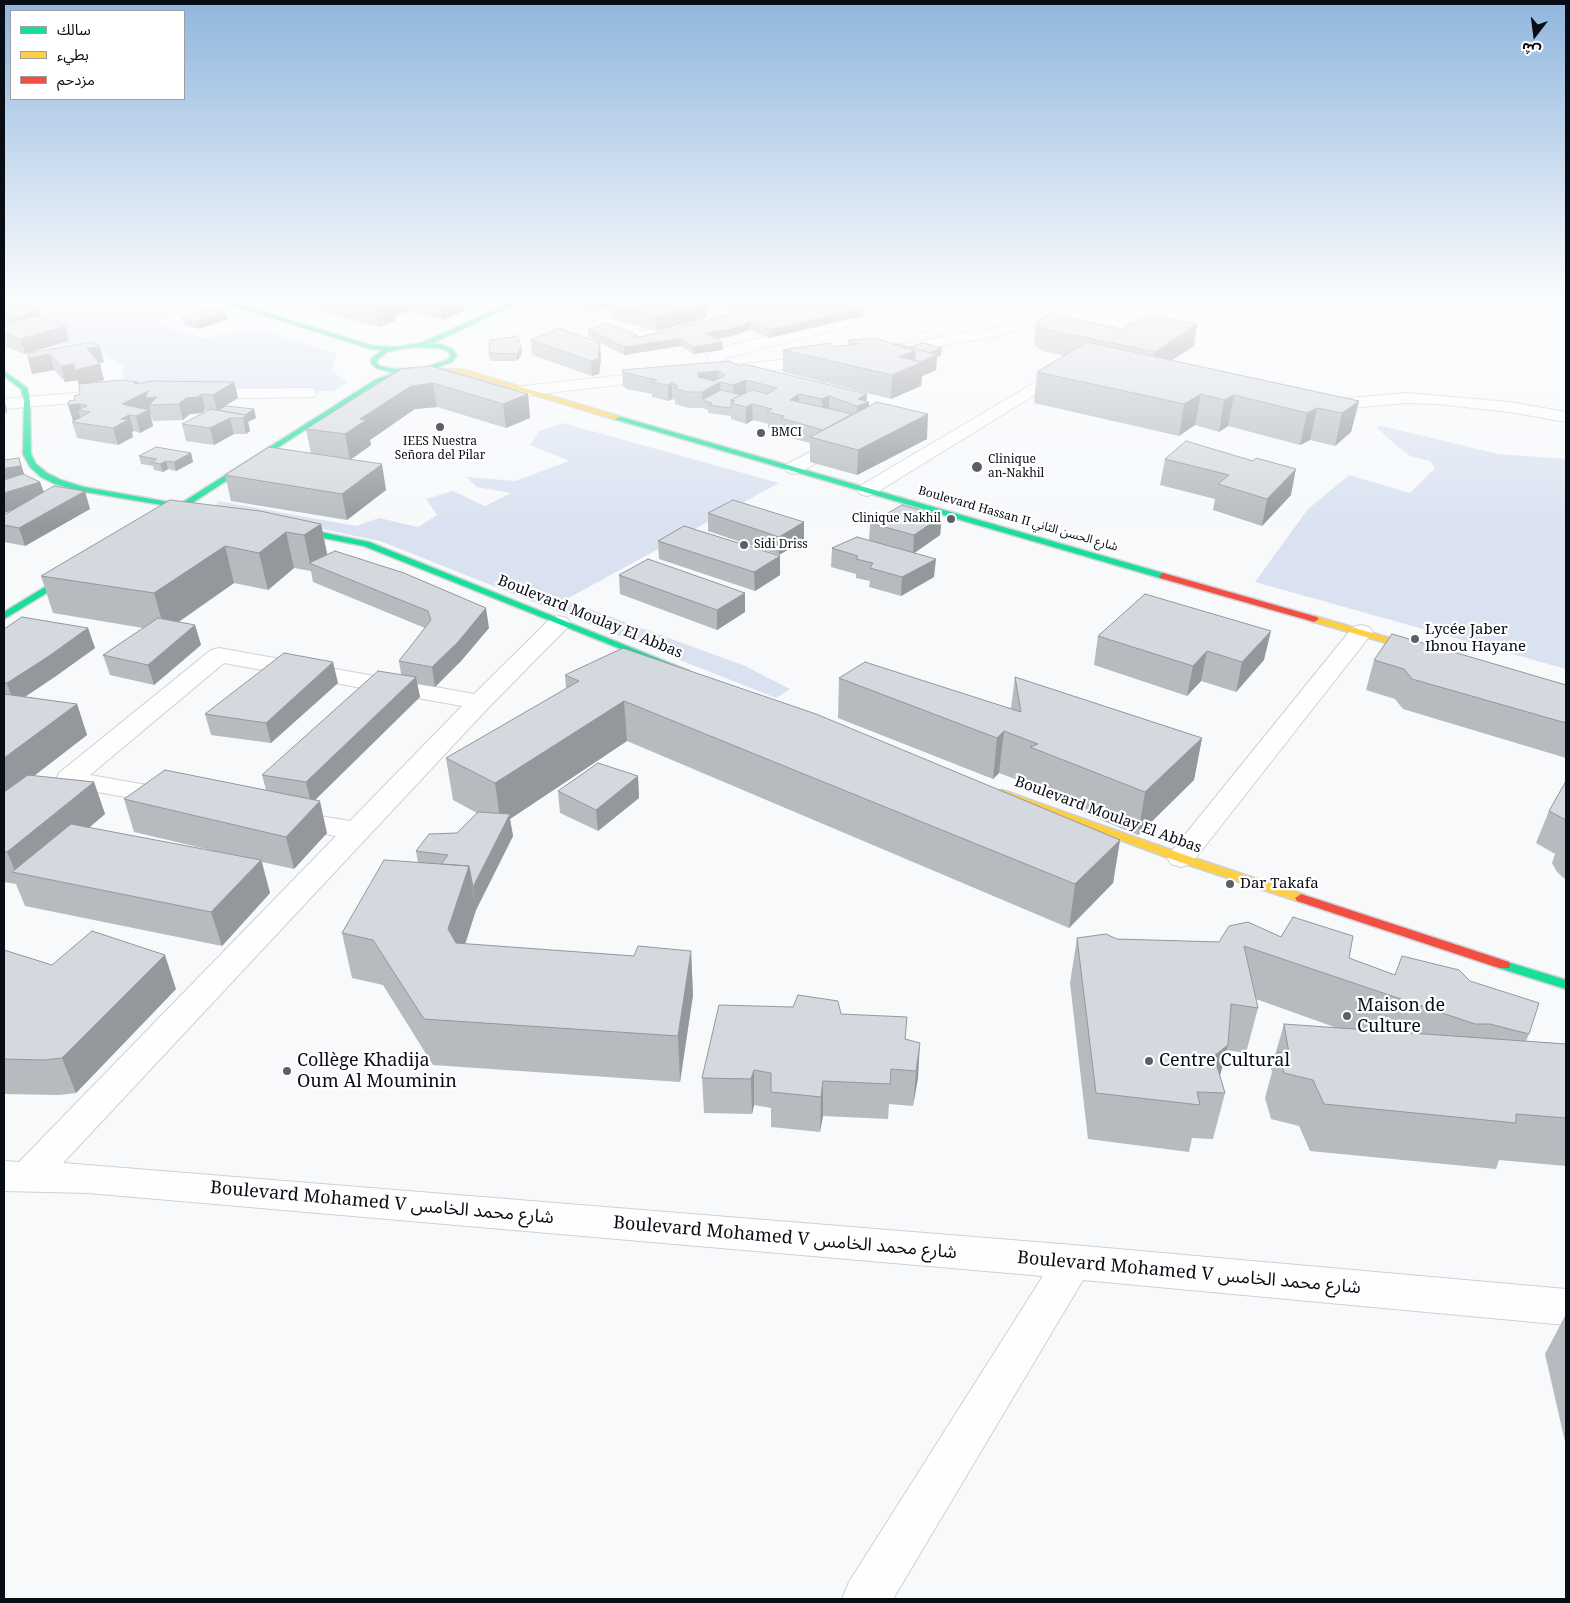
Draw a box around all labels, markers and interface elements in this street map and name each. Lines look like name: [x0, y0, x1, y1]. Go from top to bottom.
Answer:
legend: [10, 10, 185, 100]
north arrow: [1510, 10, 1560, 60]
text: سالك: [57, 19, 91, 39]
text: ش: [1519, 38, 1543, 62]
text: بطيء: [57, 44, 89, 64]
text: مزدحم: [57, 69, 95, 89]
marker: IEES Nuestra Señora del Pilar: [434, 421, 446, 433]
place label: BMCI: [771, 426, 802, 440]
marker: BMCI: [755, 427, 767, 439]
place label: IEES Nuestra Señora del Pilar: [395, 435, 485, 463]
place label: Clinique an-Nakhil: [988, 453, 1044, 481]
marker: Clinique an-Nakhil: [970, 460, 984, 474]
street label: Boulevard Hassan II شارع الحسن الثاني: [916, 484, 1120, 554]
place label: Clinique Nakhil: [852, 512, 941, 526]
marker: Clinique Nakhil: [945, 513, 957, 525]
place label: Sidi Driss: [754, 538, 808, 552]
marker: Sidi Driss: [738, 539, 750, 551]
street label: Boulevard Moulay El Abbas: [495, 572, 685, 662]
place label: Lycée Jaber Ibnou Hayane: [1425, 621, 1526, 656]
marker: Lycée Jaber Ibnou Hayane: [1409, 633, 1421, 645]
street label: Boulevard Moulay El Abbas: [1012, 773, 1204, 857]
place label: Dar Takafa: [1240, 875, 1319, 893]
marker: Dar Takafa: [1224, 878, 1236, 890]
place label: Maison de Culture: [1357, 995, 1445, 1038]
marker: Maison de Culture: [1341, 1010, 1353, 1022]
place label: Collège Khadija Oum Al Mouminin: [297, 1050, 457, 1092]
place label: Centre Cultural: [1159, 1050, 1290, 1072]
marker: Centre Cultural: [1143, 1055, 1155, 1067]
marker: Collège Khadija Oum Al Mouminin: [281, 1065, 293, 1077]
street label: Boulevard Mohamed V شارع محمد الخامس: [209, 1177, 555, 1229]
street label: Boulevard Mohamed V شارع محمد الخامس: [612, 1212, 958, 1264]
street label: Boulevard Mohamed V شارع محمد الخامس: [1016, 1247, 1362, 1299]

